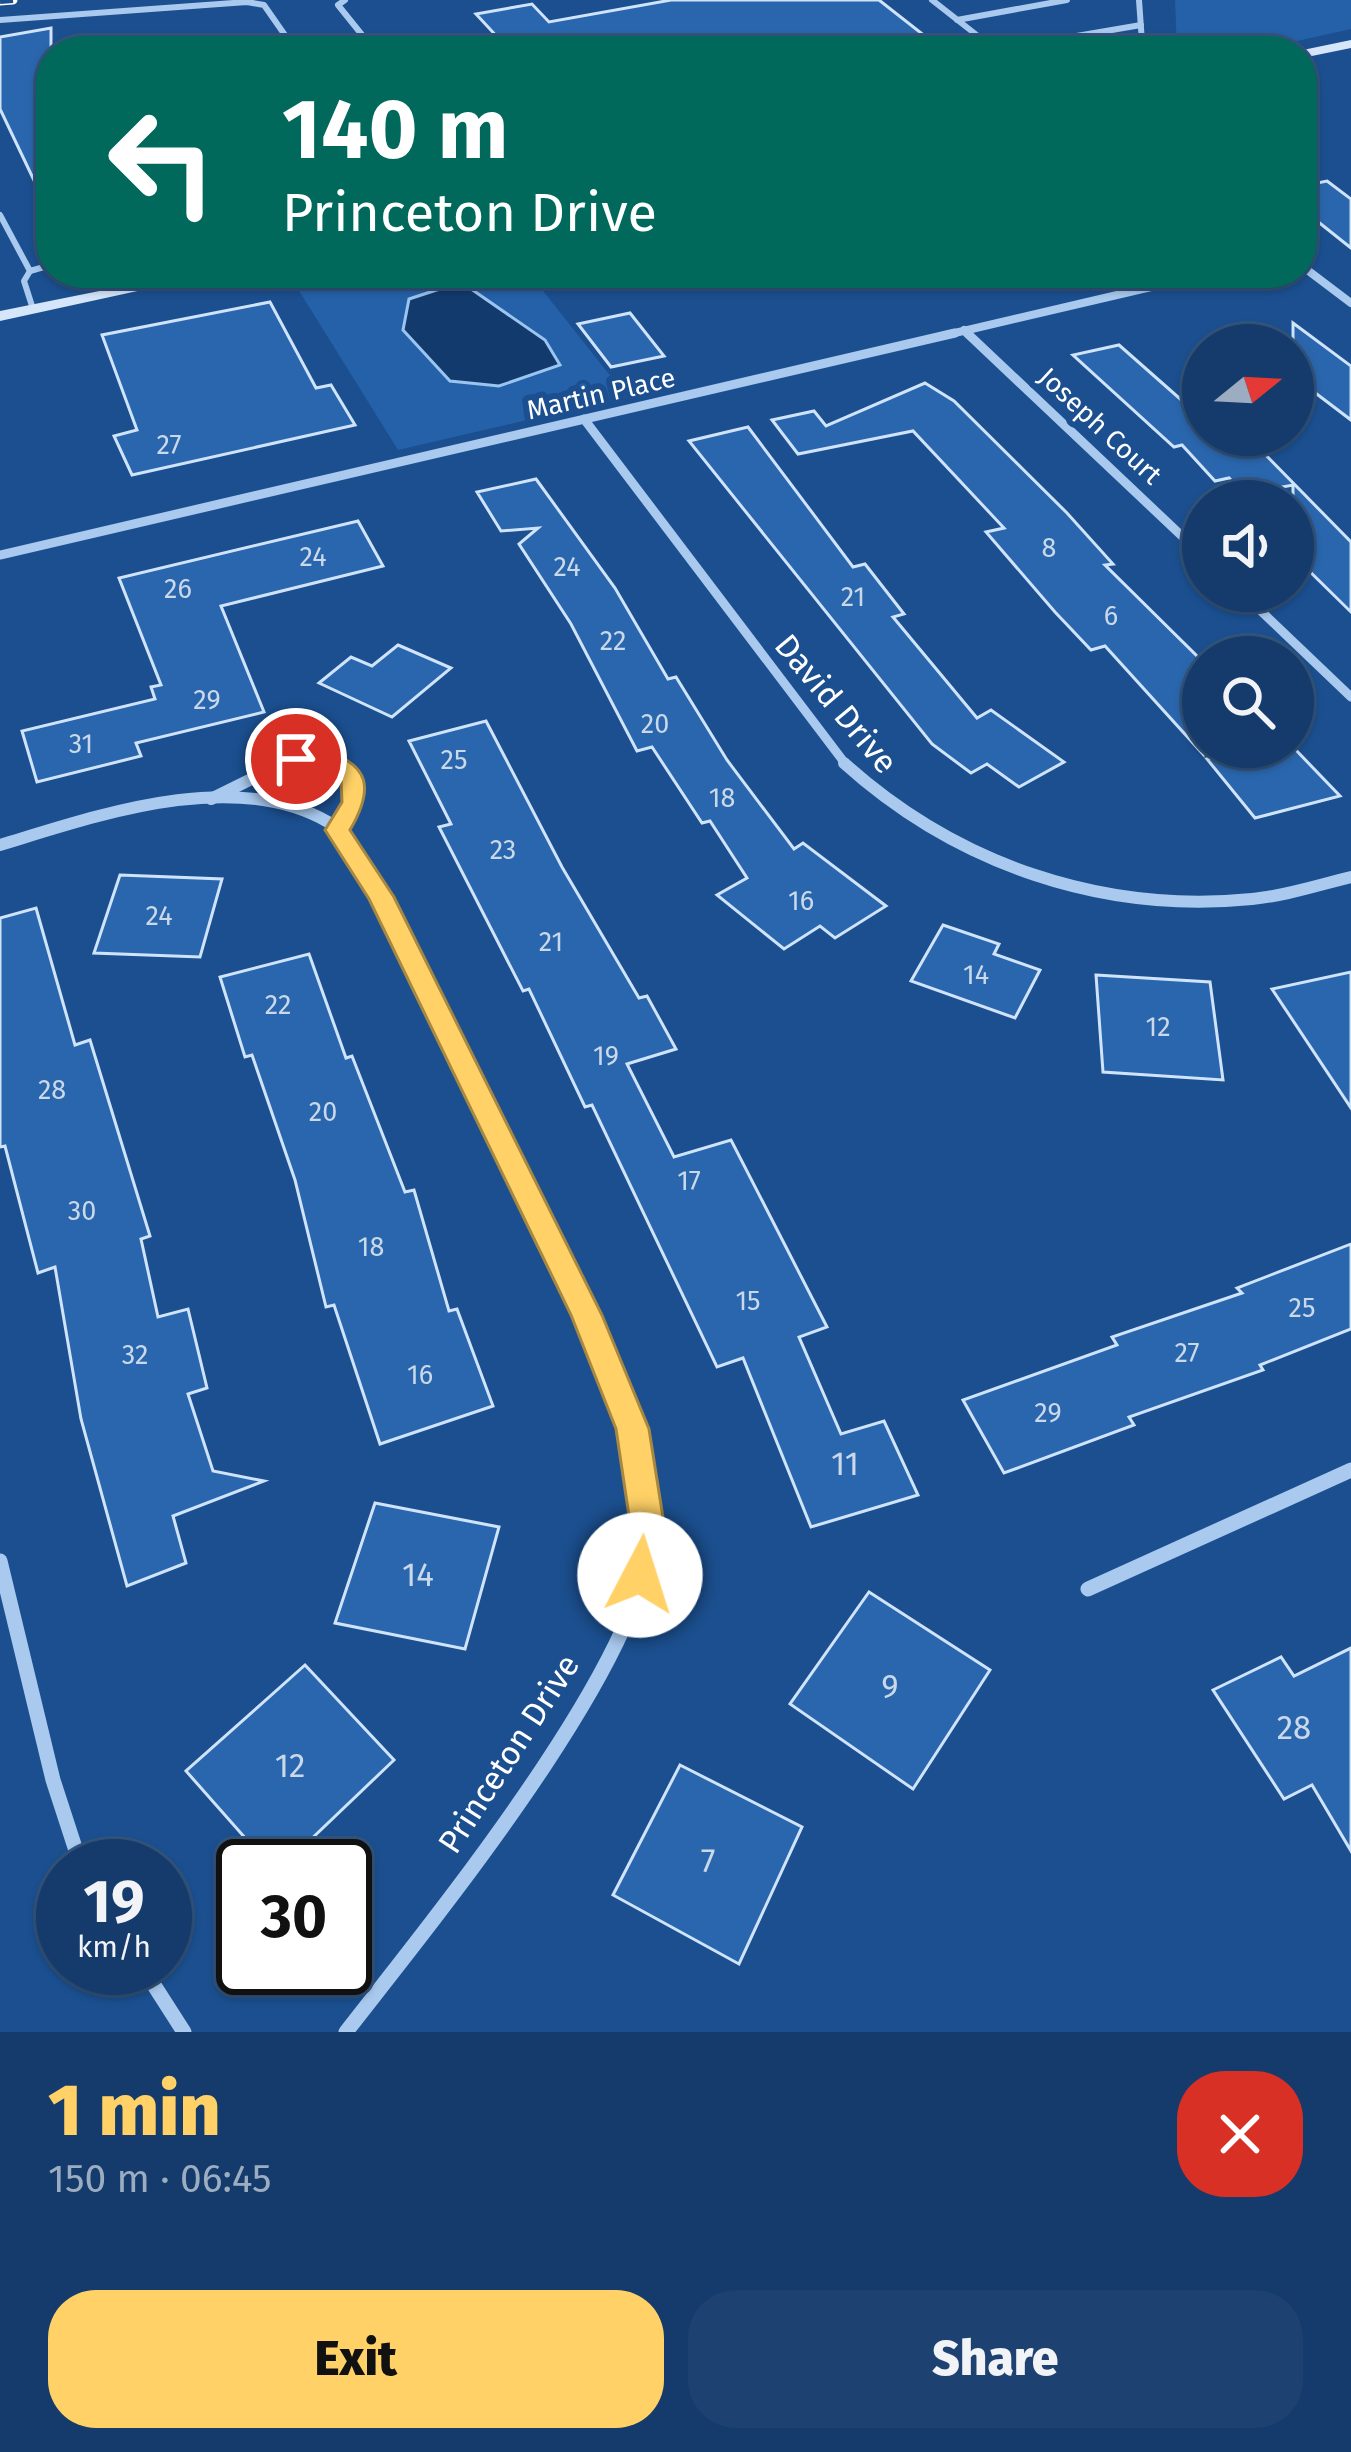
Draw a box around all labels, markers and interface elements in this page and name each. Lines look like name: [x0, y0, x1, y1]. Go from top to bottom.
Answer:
text: 140 m: [282, 79, 508, 180]
icon: left: [84, 84, 240, 240]
text: Princeton Drive: [282, 181, 657, 245]
north arrow: [1182, 324, 1314, 456]
map controls: [1182, 324, 1314, 768]
street label: Martin Place: [524, 361, 678, 427]
street label: Joseph Court: [1032, 361, 1168, 491]
house number: 27: [156, 429, 182, 461]
button: sound: [1182, 480, 1314, 612]
house number: 8: [1042, 532, 1056, 564]
house number: 24: [300, 541, 327, 573]
house number: 24: [554, 551, 581, 583]
house number: 26: [164, 573, 192, 605]
house number: 21: [841, 581, 865, 613]
house number: 6: [1104, 600, 1118, 632]
house number: 22: [600, 625, 626, 657]
street label: David Drive: [766, 626, 906, 782]
button: search: [1182, 636, 1314, 768]
house number: 29: [193, 684, 221, 716]
pin: [245, 708, 347, 810]
house number: 20: [641, 708, 669, 740]
icon: arrive: [263, 726, 329, 792]
house number: 31: [69, 728, 93, 760]
house number: 25: [441, 744, 467, 776]
house number: 18: [709, 782, 735, 814]
house number: 23: [490, 834, 516, 866]
house number: 16: [788, 885, 814, 917]
house number: 24: [146, 900, 173, 932]
house number: 21: [539, 926, 563, 958]
house number: 14: [963, 959, 989, 991]
house number: 22: [265, 989, 291, 1021]
house number: 12: [1145, 1011, 1171, 1043]
house number: 19: [593, 1040, 619, 1072]
house number: 28: [38, 1074, 66, 1106]
house number: 20: [309, 1096, 337, 1128]
house number: 17: [677, 1165, 701, 1197]
house number: 30: [68, 1195, 96, 1227]
house number: 18: [358, 1231, 384, 1263]
house number: 15: [735, 1285, 761, 1317]
house number: 25: [1289, 1292, 1315, 1324]
house number: 27: [1174, 1337, 1200, 1369]
house number: 32: [122, 1339, 148, 1371]
house number: 16: [407, 1359, 433, 1391]
house number: 29: [1034, 1397, 1062, 1429]
house number: 11: [831, 1444, 859, 1484]
position arrow: [577, 1512, 703, 1638]
house number: 14: [402, 1555, 434, 1595]
street label: Princeton Drive: [430, 1647, 588, 1861]
house number: 9: [881, 1667, 899, 1707]
house number: 28: [1277, 1708, 1311, 1748]
house number: 12: [275, 1746, 305, 1786]
speed limit sign: 30: [216, 1839, 372, 1995]
house number: 7: [701, 1841, 715, 1881]
text: 19: [83, 1866, 145, 1938]
text: km/h: [77, 1929, 151, 1965]
text: 1 min: [48, 2068, 221, 2154]
button: close: [1177, 2071, 1303, 2197]
text: 150 m · 06:45: [48, 2156, 272, 2202]
button: Exit: [48, 2290, 664, 2428]
button: Share: [688, 2290, 1303, 2428]

